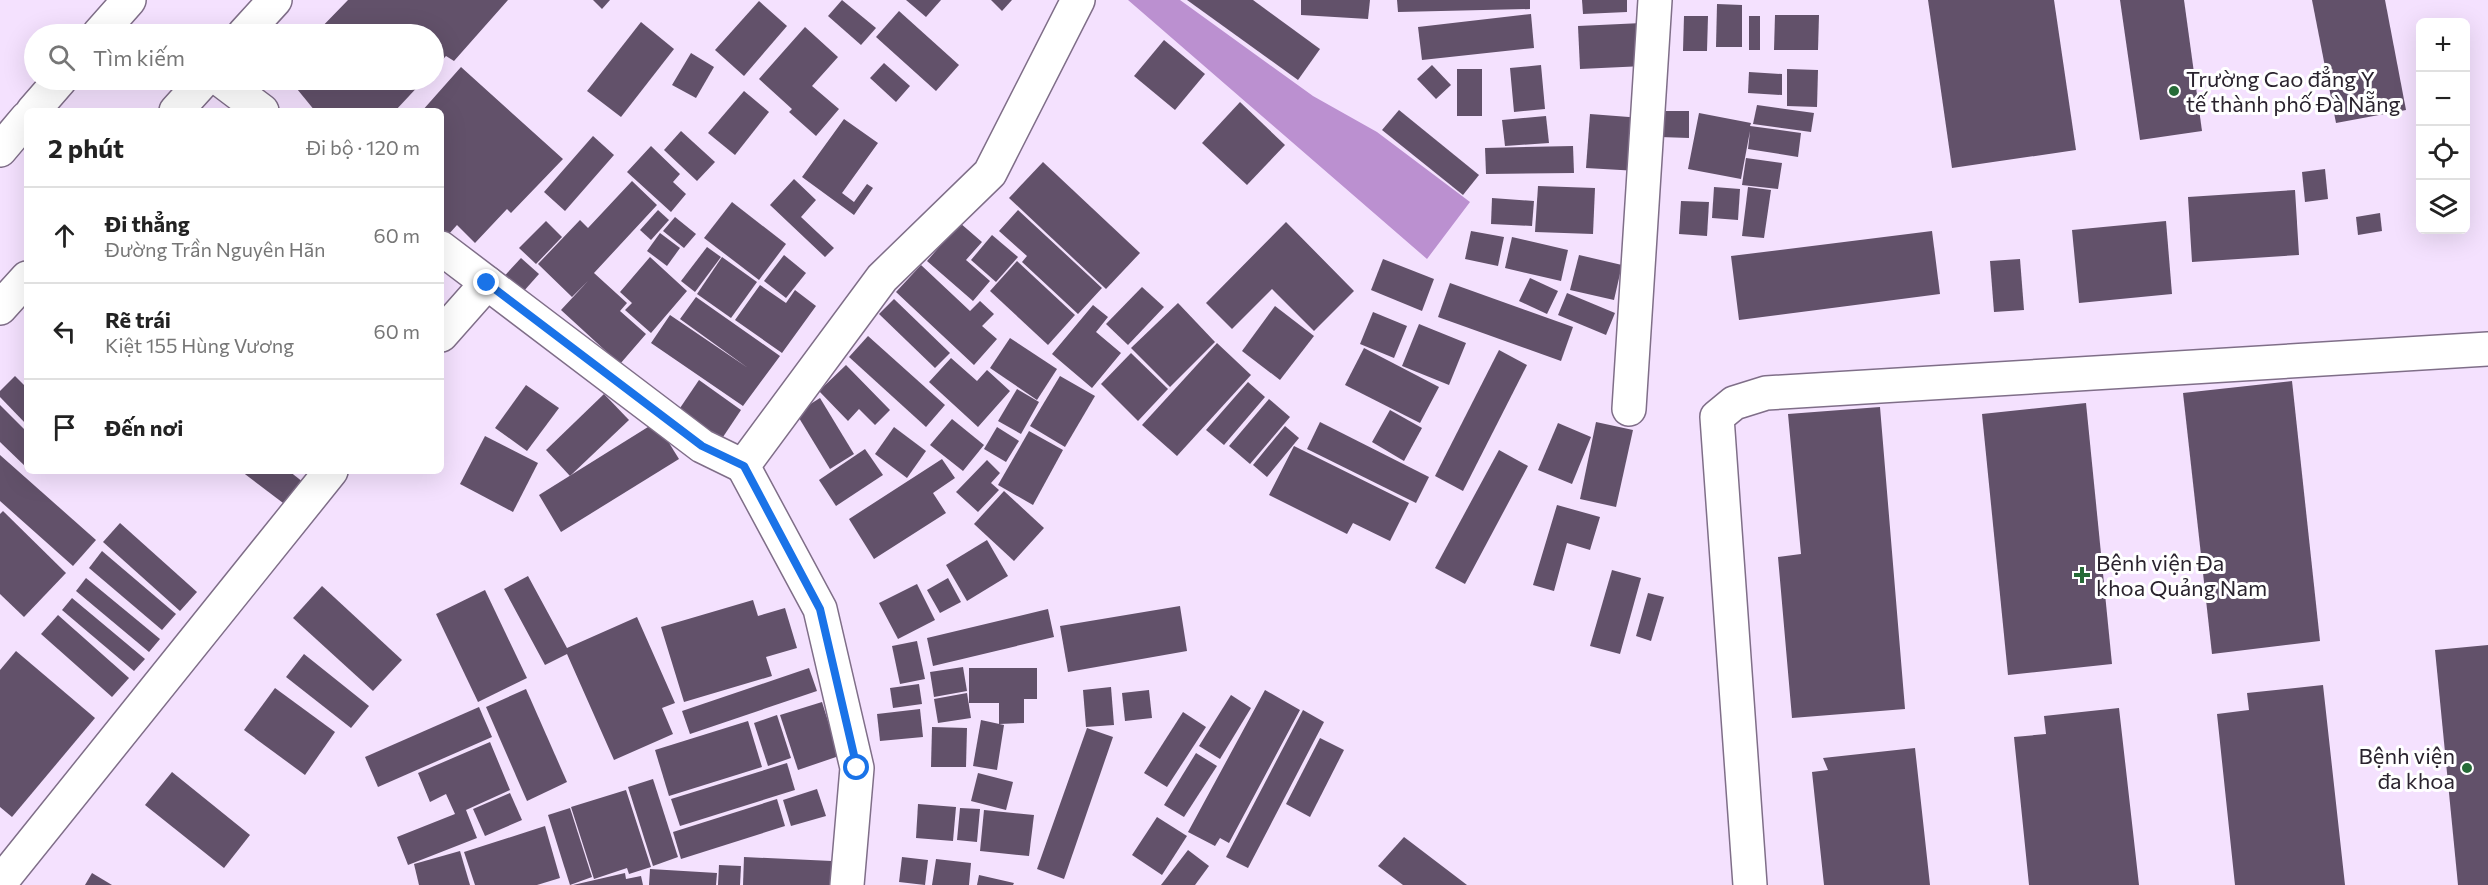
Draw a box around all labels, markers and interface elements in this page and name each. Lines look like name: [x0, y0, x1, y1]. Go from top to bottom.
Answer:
map controls: [2416, 18, 2470, 234]
button: +: [2416, 18, 2470, 72]
search box: [24, 24, 444, 90]
icon: search: [45, 41, 78, 74]
text: Tìm kiếm: [93, 44, 185, 71]
place label: Trường Cao đẳng Y tế thành phố Đà Nẵng: [2186, 65, 2401, 117]
button: −: [2416, 72, 2470, 126]
marker: Trường Cao đẳng Y tế thành phố Đà Nẵng: [2167, 84, 2181, 98]
button: locate: [2416, 126, 2470, 180]
text: 2 phút: [48, 132, 124, 163]
text: Đi bộ · 120 m: [306, 135, 420, 159]
button: layers: [2416, 180, 2470, 234]
text: Đi thẳng: [105, 210, 190, 237]
icon: ahead: [48, 219, 81, 252]
text: 60 m: [374, 223, 420, 247]
text: Đường Trần Nguyên Hãn: [105, 237, 326, 261]
route end: [473, 269, 499, 295]
text: Rẽ trái: [105, 306, 171, 333]
icon: left: [48, 315, 81, 348]
text: 60 m: [374, 319, 420, 343]
text: Kiệt 155 Hùng Vương: [105, 333, 294, 357]
icon: arrive: [48, 411, 81, 444]
text: Đến nơi: [105, 414, 183, 441]
place label: Bệnh viện Đa khoa Quảng Nam: [2096, 549, 2267, 601]
marker: Bệnh viện Đa khoa Quảng Nam: [2073, 566, 2091, 584]
place label: Bệnh viện đa khoa: [2359, 742, 2455, 794]
route start: [843, 754, 869, 780]
marker: Bệnh viện đa khoa: [2460, 761, 2474, 775]

